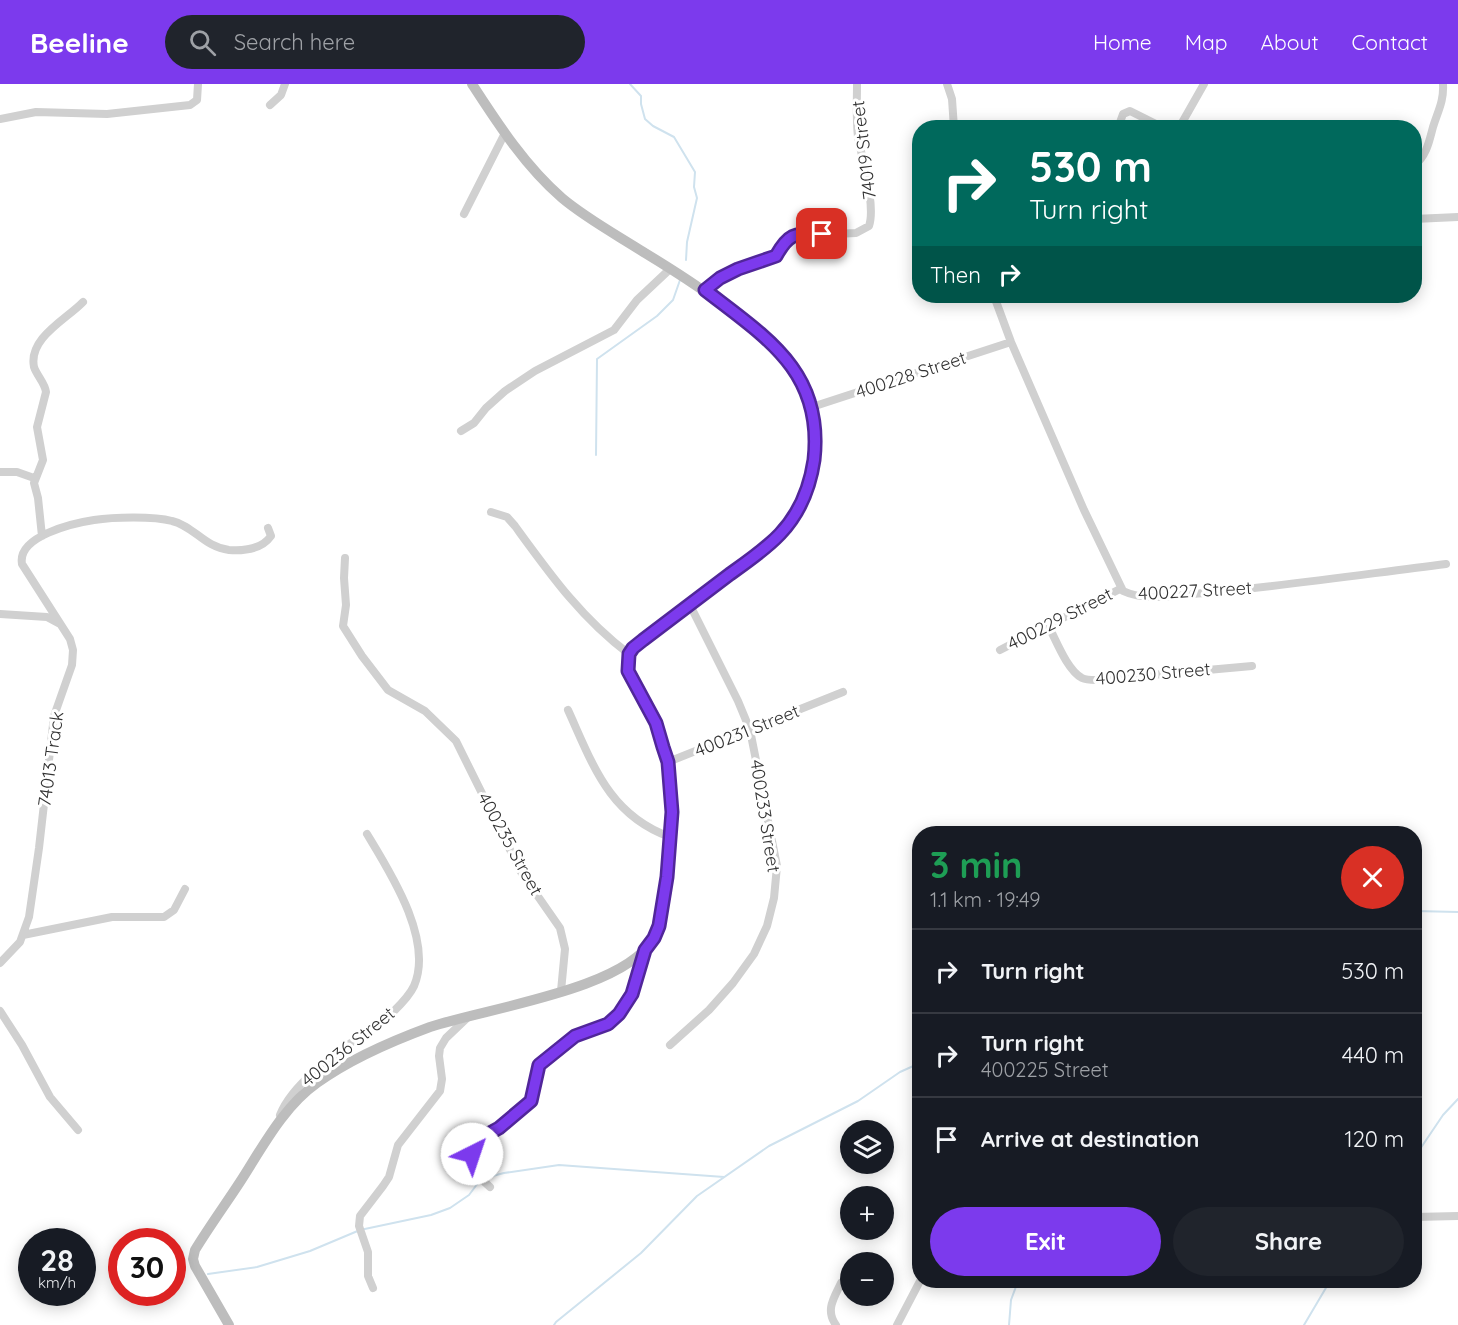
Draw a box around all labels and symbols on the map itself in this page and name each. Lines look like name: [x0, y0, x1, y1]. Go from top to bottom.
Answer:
street label: 74019 Street: [846, 99, 881, 201]
pin: [796, 208, 847, 259]
street label: 400228 Street: [853, 346, 969, 403]
street label: 400227 Street: [1138, 576, 1252, 605]
street label: 400229 Street: [1003, 582, 1116, 655]
street label: 400230 Street: [1095, 657, 1211, 690]
street label: 400231 Street: [691, 699, 803, 762]
street label: 74013 Track: [32, 710, 69, 808]
street label: 400233 Street: [745, 758, 786, 874]
street label: 400235 Street: [473, 788, 548, 899]
street label: 400236 Street: [296, 1002, 399, 1091]
position arrow: [440, 1122, 504, 1186]
speed limit sign: 30: [108, 1228, 186, 1306]

